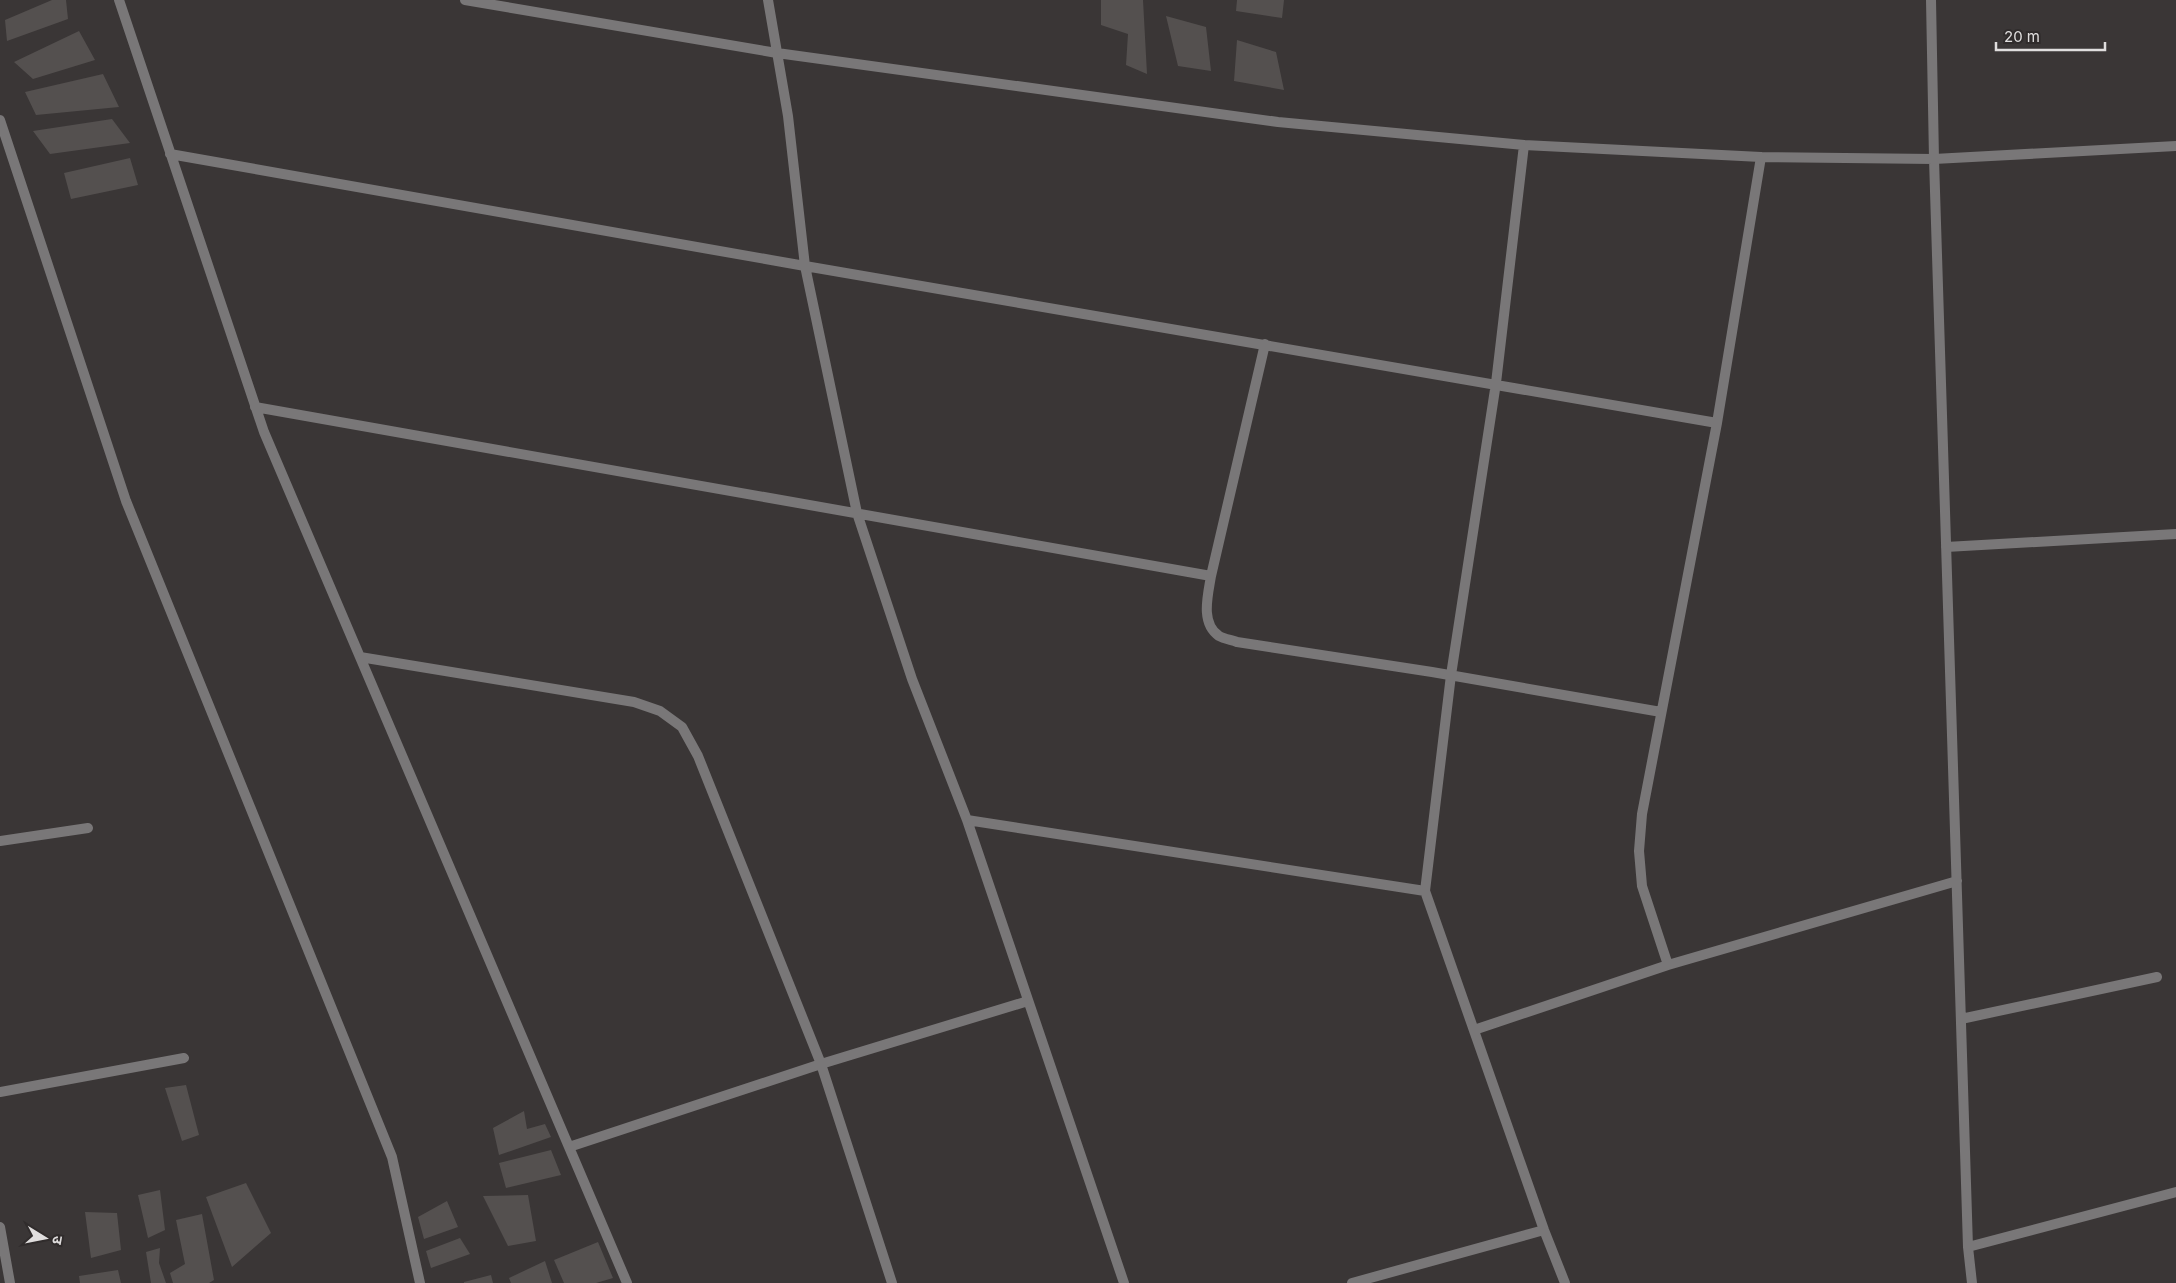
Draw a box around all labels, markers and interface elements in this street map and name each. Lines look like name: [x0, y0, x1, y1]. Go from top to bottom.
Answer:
scale bar: [1996, 20, 2105, 52]
text: 20 m: [2004, 27, 2040, 46]
north arrow: [20, 1213, 70, 1263]
text: उ: [49, 1235, 67, 1247]

